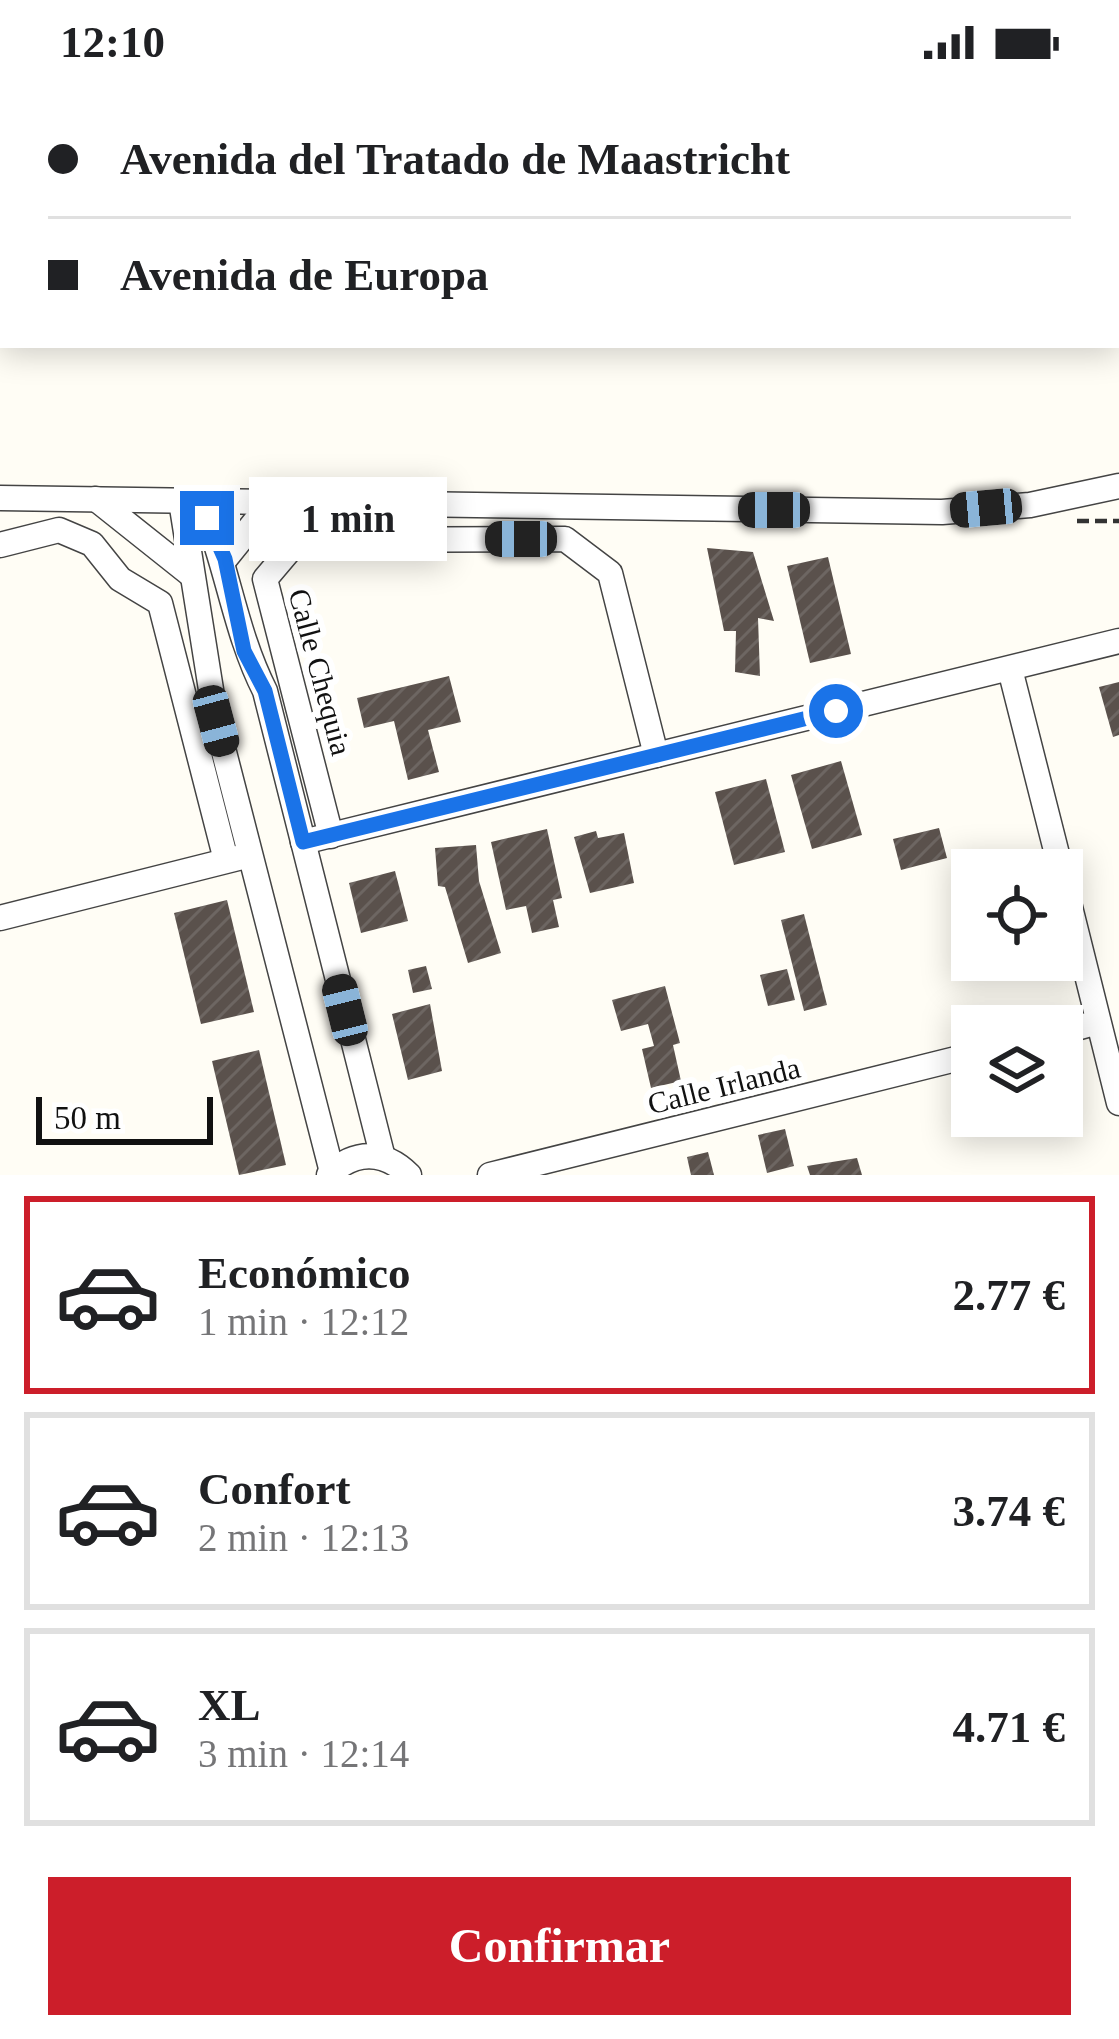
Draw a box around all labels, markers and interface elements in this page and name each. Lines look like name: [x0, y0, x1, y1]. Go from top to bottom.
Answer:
text: 12:10: [60, 17, 165, 67]
text: Avenida del Tratado de Maastricht: [120, 134, 790, 184]
text: Avenida de Europa: [120, 250, 488, 300]
callout: 1 min: [249, 476, 447, 560]
car: [949, 487, 1023, 529]
route end: [180, 491, 234, 545]
car: [738, 492, 810, 528]
text: 1 min: [301, 497, 395, 540]
car: [485, 521, 557, 557]
street label: Calle Chequia: [282, 585, 359, 759]
car: [189, 682, 243, 760]
route start: [809, 684, 863, 738]
map controls: [951, 849, 1083, 1137]
button: locate: [951, 849, 1083, 981]
car: [319, 971, 371, 1049]
button: layers: [951, 1005, 1083, 1137]
street label: Calle Irlanda: [644, 1051, 803, 1120]
scale bar: [36, 1091, 213, 1144]
text: 50 m: [54, 1100, 121, 1136]
icon: car: [54, 1241, 162, 1349]
text: Económico: [198, 1248, 410, 1298]
text: 2.77 €: [953, 1270, 1065, 1320]
text: 1 min · 12:12: [198, 1300, 409, 1343]
icon: car: [54, 1457, 162, 1565]
text: Confort: [198, 1464, 350, 1514]
text: 3.74 €: [953, 1486, 1065, 1536]
text: 2 min · 12:13: [198, 1516, 409, 1559]
icon: car: [54, 1673, 162, 1781]
text: XL: [198, 1680, 261, 1730]
text: 4.71 €: [953, 1702, 1065, 1752]
text: 3 min · 12:14: [198, 1732, 409, 1775]
button: Confirmar: [48, 1877, 1071, 2015]

